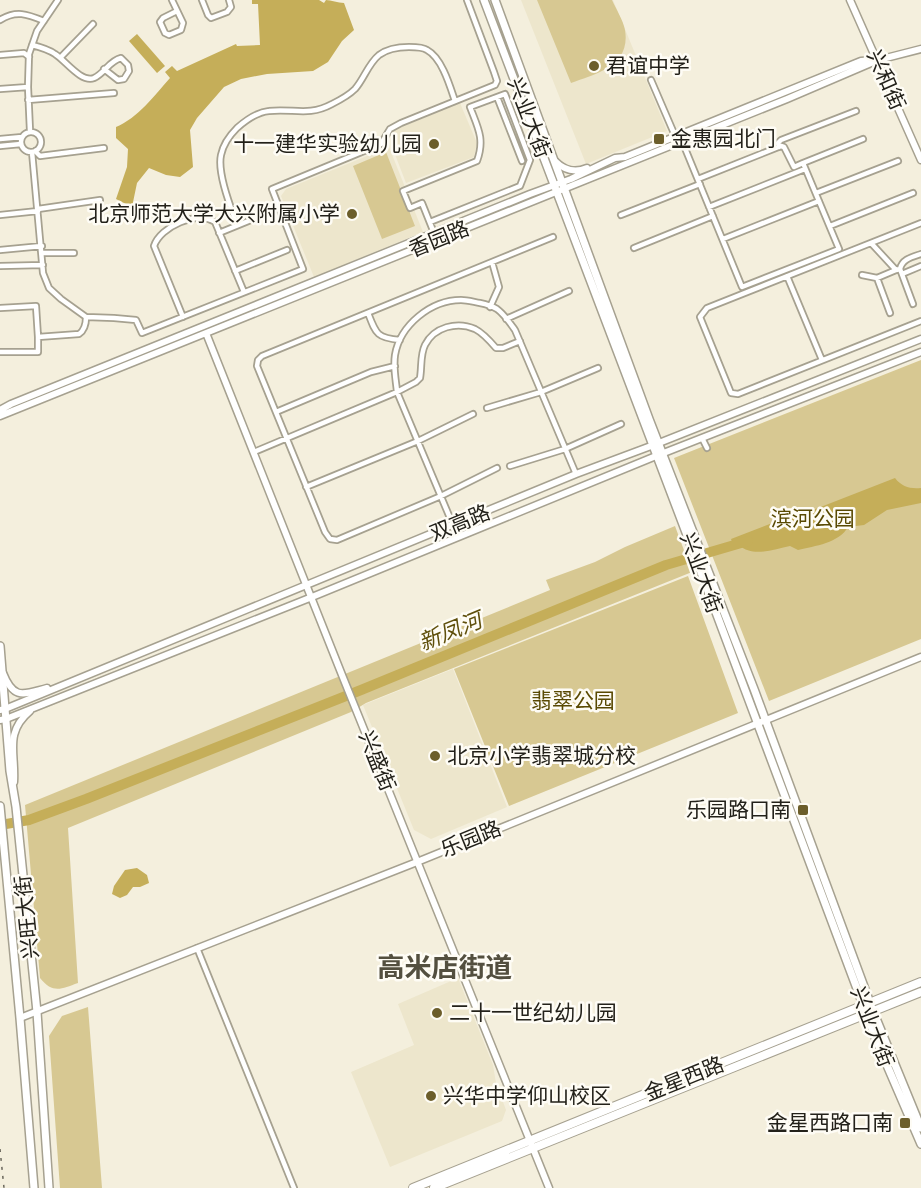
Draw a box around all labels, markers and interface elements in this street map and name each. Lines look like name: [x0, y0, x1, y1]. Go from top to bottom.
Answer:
street label: 兴和街: [862, 46, 911, 114]
place label: 君谊中学: [606, 53, 690, 78]
marker: 君谊中学: [587, 59, 601, 73]
street label: 兴业大街: [503, 74, 556, 162]
place label: 金惠园北门: [671, 126, 776, 151]
place label: 十一建华实验幼儿园: [233, 131, 422, 156]
marker: 金惠园北门: [652, 132, 666, 146]
marker: 十一建华实验幼儿园: [427, 137, 441, 151]
place label: 北京师范大学大兴附属小学: [88, 201, 340, 226]
marker: 北京师范大学大兴附属小学: [345, 207, 359, 221]
street label: 香园路: [405, 215, 473, 262]
street label: 双高路: [426, 499, 494, 546]
park label: 滨河公园: [771, 506, 855, 531]
street label: 兴业大街: [675, 529, 728, 617]
water label: 新凤河: [415, 605, 489, 655]
park label: 翡翠公园: [531, 688, 615, 713]
street label: 兴盛街: [354, 727, 401, 795]
place label: 北京小学翡翠城分校: [447, 743, 636, 768]
marker: 北京小学翡翠城分校: [428, 749, 442, 763]
place label: 乐园路口南: [686, 797, 791, 822]
marker: 乐园路口南: [796, 803, 810, 817]
street label: 乐园路: [437, 815, 505, 862]
street label: 兴旺大街: [10, 874, 43, 960]
district label: 高米店街道: [378, 951, 513, 983]
street label: 兴业大街: [846, 983, 899, 1071]
place label: 二十一世纪幼儿园: [449, 1000, 617, 1025]
marker: 二十一世纪幼儿园: [430, 1006, 444, 1020]
street label: 金星西路: [640, 1051, 727, 1106]
place label: 兴华中学仰山校区: [443, 1083, 611, 1108]
marker: 兴华中学仰山校区: [424, 1089, 438, 1103]
place label: 金星西路口南: [767, 1110, 893, 1135]
marker: 金星西路口南: [898, 1116, 912, 1130]

